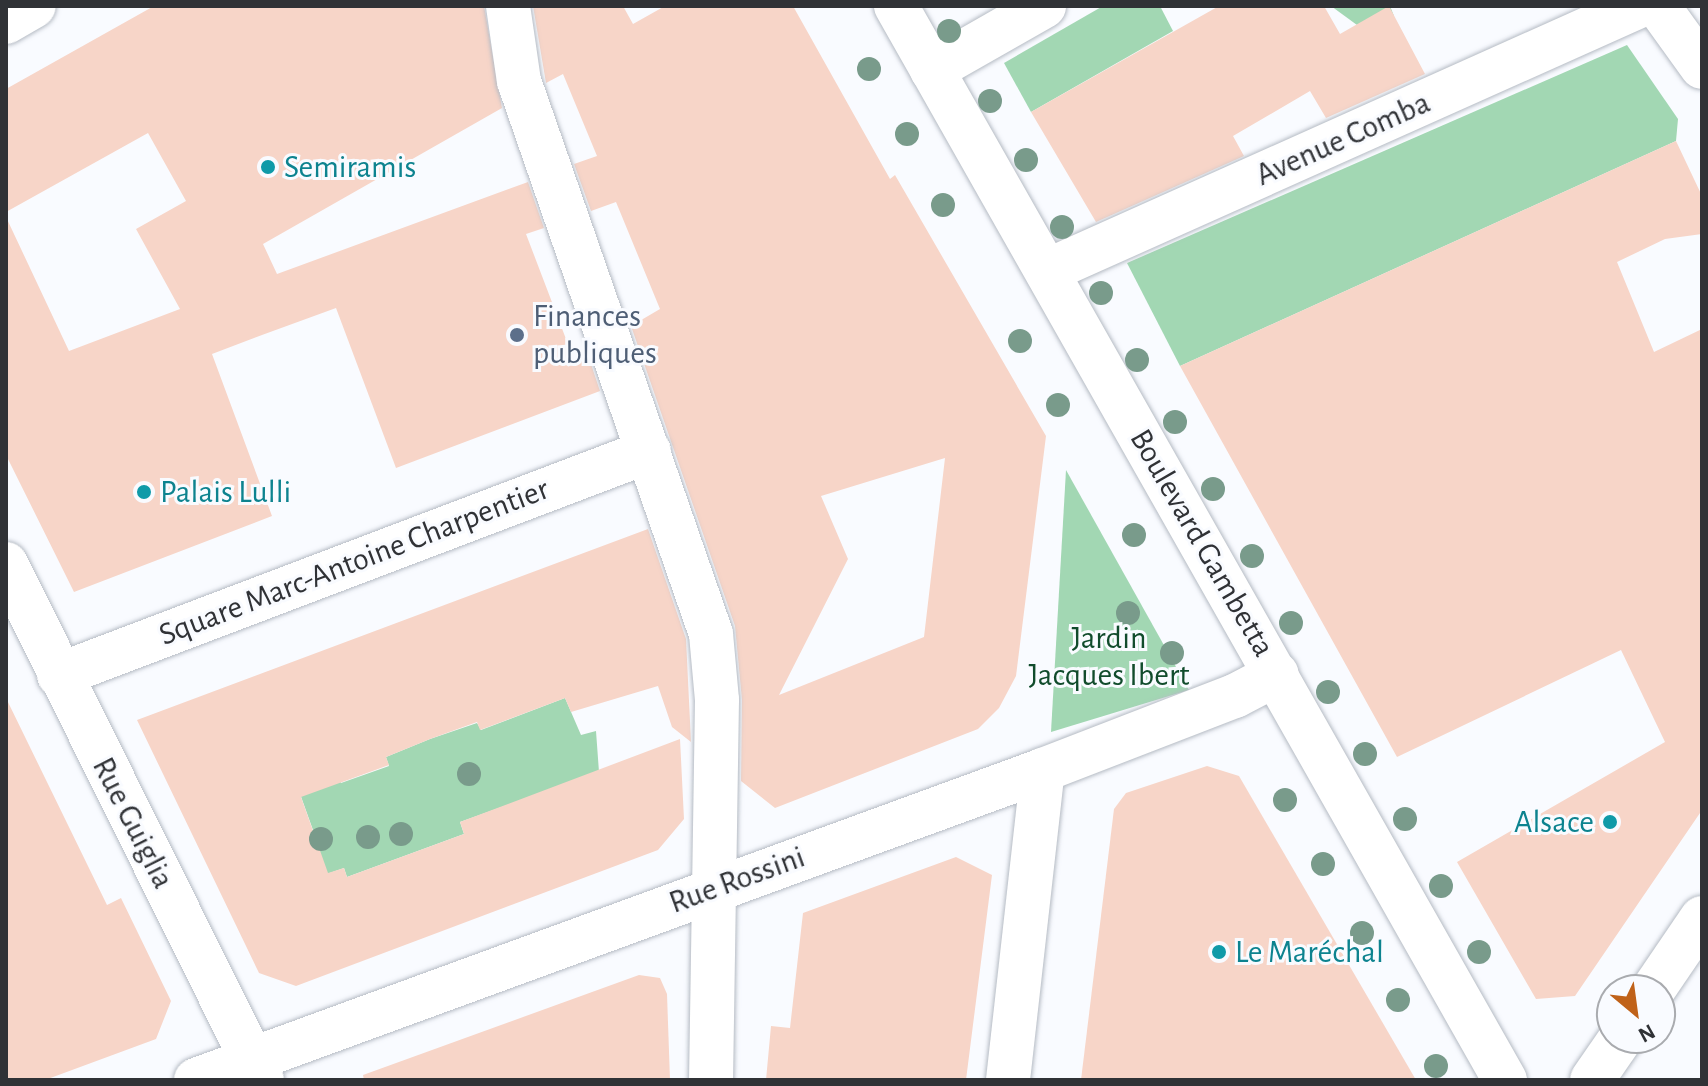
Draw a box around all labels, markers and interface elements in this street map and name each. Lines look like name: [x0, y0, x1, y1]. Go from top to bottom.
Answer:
street label: Avenue Comba: [1250, 83, 1436, 195]
place label: Semiramis: [284, 148, 416, 186]
marker: Semiramis: [259, 158, 277, 176]
place label: Finances publiques: [533, 298, 657, 373]
marker: Finances publiques: [508, 326, 526, 344]
street label: Boulevard Gambetta: [1121, 422, 1283, 664]
street label: Square Marc-Antoine Charpentier: [154, 470, 554, 654]
place label: Palais Lulli: [160, 473, 291, 511]
marker: Palais Lulli: [135, 483, 153, 501]
park label: Jardin Jacques Ibert: [1028, 620, 1190, 695]
street label: Rue Guiglia: [84, 751, 182, 895]
place label: Alsace: [1514, 803, 1594, 841]
marker: Alsace: [1601, 813, 1619, 831]
street label: Rue Rossini: [664, 838, 810, 922]
place label: Le Maréchal: [1235, 933, 1384, 971]
marker: Le Maréchal: [1210, 943, 1228, 961]
north arrow: [1596, 974, 1676, 1054]
text: N: [1635, 1020, 1659, 1047]

